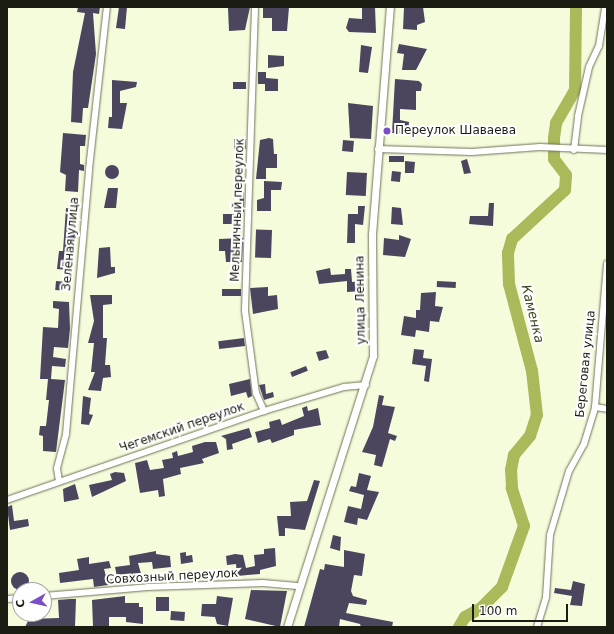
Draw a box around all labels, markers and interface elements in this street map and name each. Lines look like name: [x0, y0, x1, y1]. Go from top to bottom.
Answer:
place label: Переулок Шаваева: [395, 124, 516, 138]
marker: Переулок Шаваева: [382, 126, 392, 136]
street label: Мельничный переулок: [228, 138, 248, 282]
street label: Зелёная улица: [60, 196, 82, 292]
street label: улица Ленина: [353, 255, 369, 345]
water label: Каменка: [517, 283, 547, 345]
street label: Береговая улица: [573, 310, 599, 418]
street label: Чегемский переулок: [118, 400, 246, 456]
street label: Совхозный переулок: [106, 566, 238, 588]
north arrow: [12, 582, 52, 622]
scale bar: [474, 596, 570, 622]
text: С: [14, 599, 28, 609]
text: 100 m: [479, 604, 517, 618]

